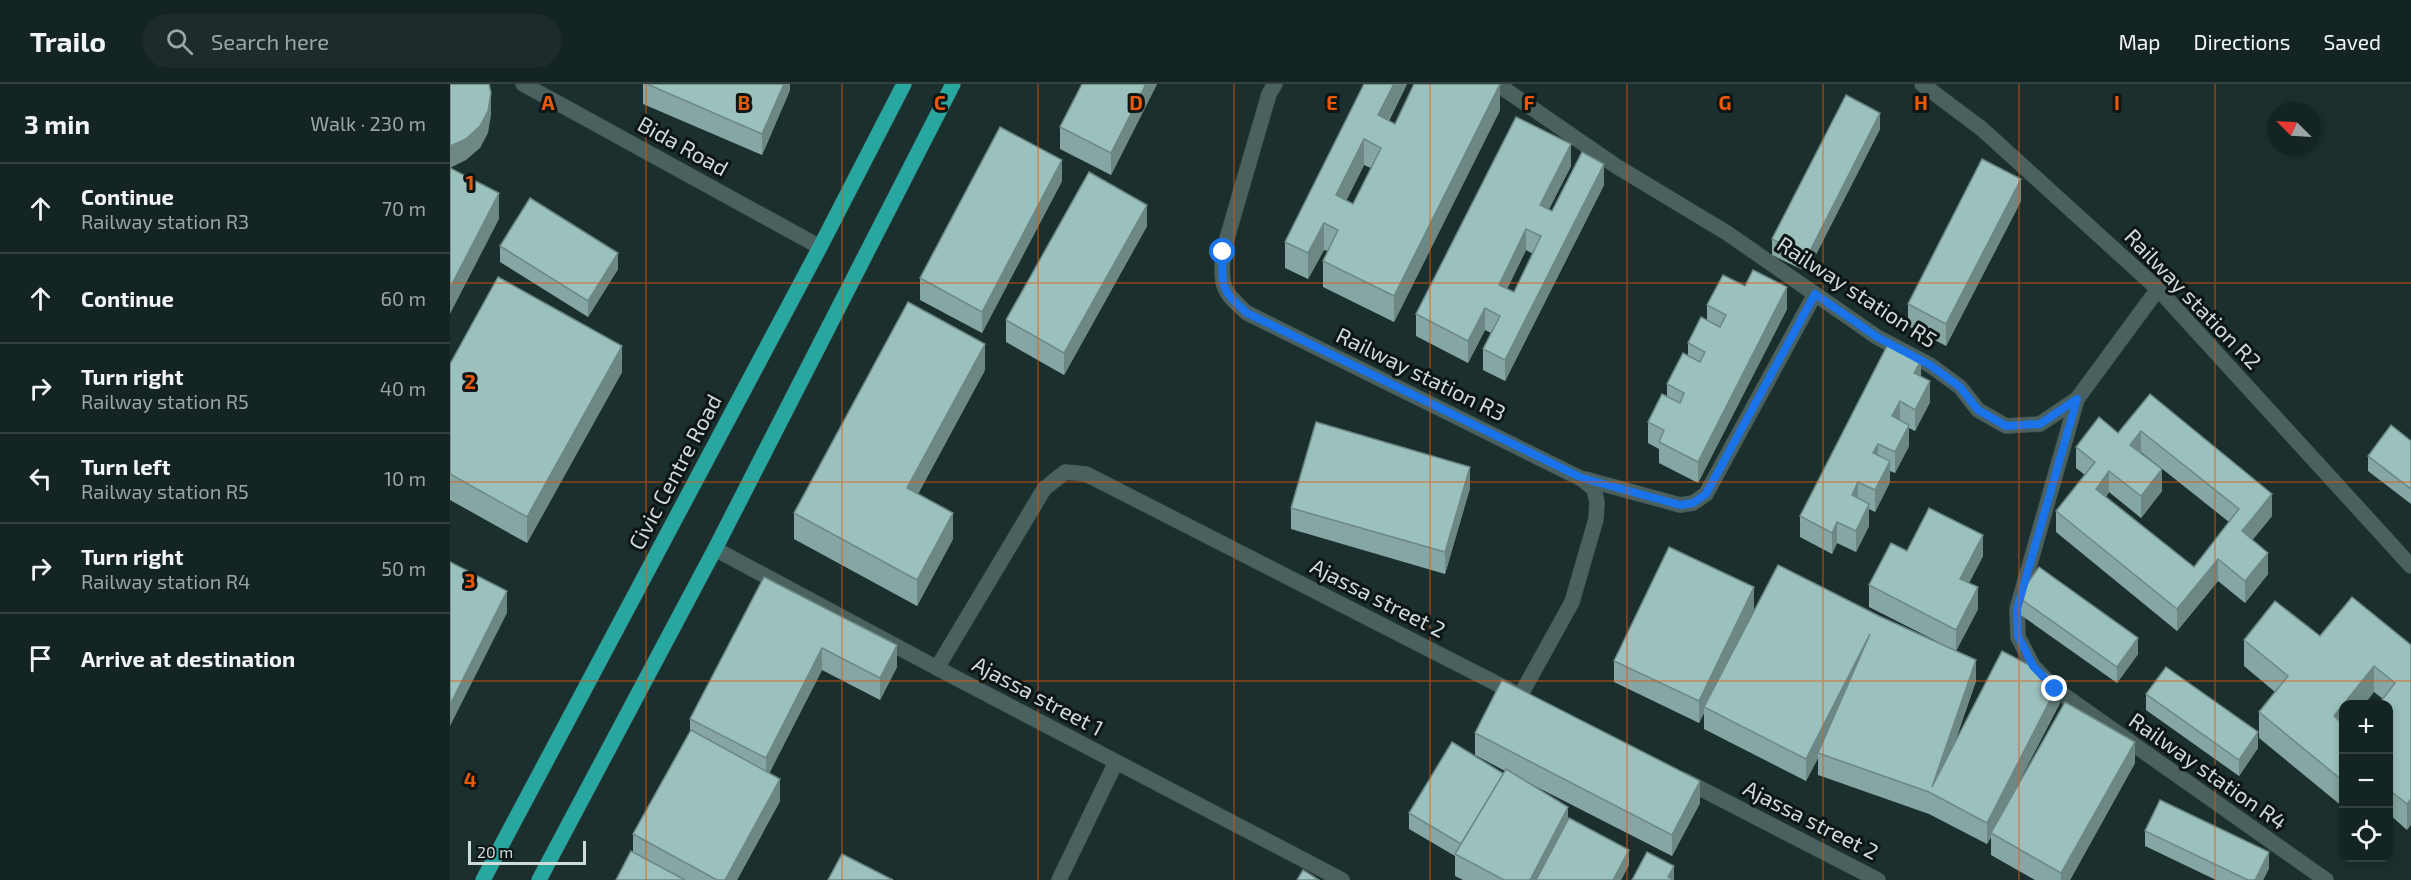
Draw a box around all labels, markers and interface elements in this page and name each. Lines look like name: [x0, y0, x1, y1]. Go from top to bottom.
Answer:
search box: [142, 14, 562, 68]
text: Trailo: [30, 24, 106, 58]
icon: search: [163, 25, 196, 58]
text: Search here: [211, 28, 329, 54]
text: Map: [2118, 29, 2161, 54]
text: Directions: [2194, 29, 2290, 54]
text: Saved: [2323, 29, 2381, 54]
text: A: [541, 90, 555, 114]
text: B: [738, 90, 750, 114]
text: C: [934, 90, 946, 114]
text: D: [1129, 90, 1143, 114]
text: E: [1326, 90, 1338, 114]
text: F: [1523, 90, 1535, 114]
text: G: [1719, 90, 1731, 114]
text: H: [1914, 90, 1928, 114]
text: I: [2114, 90, 2120, 114]
north arrow: [2267, 102, 2321, 156]
text: 3 min: [24, 108, 90, 139]
street label: Bida Road: [634, 110, 733, 181]
text: Walk · 230 m: [310, 111, 426, 135]
text: 1: [466, 170, 474, 194]
text: Continue: [81, 183, 174, 209]
icon: ahead: [24, 192, 57, 225]
text: 70 m: [382, 196, 426, 220]
text: Railway station R3: [81, 209, 249, 233]
street label: Railway station R2: [2120, 223, 2267, 374]
street label: Railway station R5: [1773, 230, 1942, 352]
route start: [1209, 238, 1235, 264]
icon: ahead: [24, 282, 57, 315]
text: Continue: [81, 285, 174, 311]
text: 60 m: [381, 286, 426, 310]
street label: Railway station R3: [1333, 321, 1510, 425]
text: Turn right: [81, 363, 183, 389]
text: 2: [464, 369, 476, 393]
icon: right: [24, 372, 57, 405]
text: 40 m: [380, 376, 426, 400]
text: Railway station R5: [81, 389, 249, 413]
street label: Civic Centre Road: [622, 389, 726, 554]
text: Turn left: [81, 453, 170, 479]
icon: left: [24, 462, 57, 495]
text: 10 m: [384, 466, 426, 490]
text: Railway station R5: [81, 479, 249, 503]
text: Turn right: [81, 543, 183, 569]
icon: right: [24, 552, 57, 585]
street label: Ajassa street 2: [1306, 552, 1450, 643]
text: 50 m: [381, 556, 426, 580]
text: 3: [464, 568, 476, 592]
text: Railway station R4: [81, 569, 250, 593]
icon: arrive: [24, 642, 57, 675]
text: Arrive at destination: [81, 645, 295, 671]
street label: Ajassa street 1: [968, 650, 1108, 741]
route end: [2041, 675, 2067, 701]
map controls: [2339, 700, 2393, 862]
button: +: [2339, 700, 2393, 754]
street label: Railway station R4: [2125, 706, 2292, 834]
button: −: [2339, 754, 2393, 808]
text: 4: [464, 767, 477, 791]
street label: Ajassa street 2: [1739, 774, 1883, 865]
button: locate: [2339, 808, 2393, 862]
scale bar: [468, 838, 586, 866]
text: 20 m: [477, 842, 513, 861]

